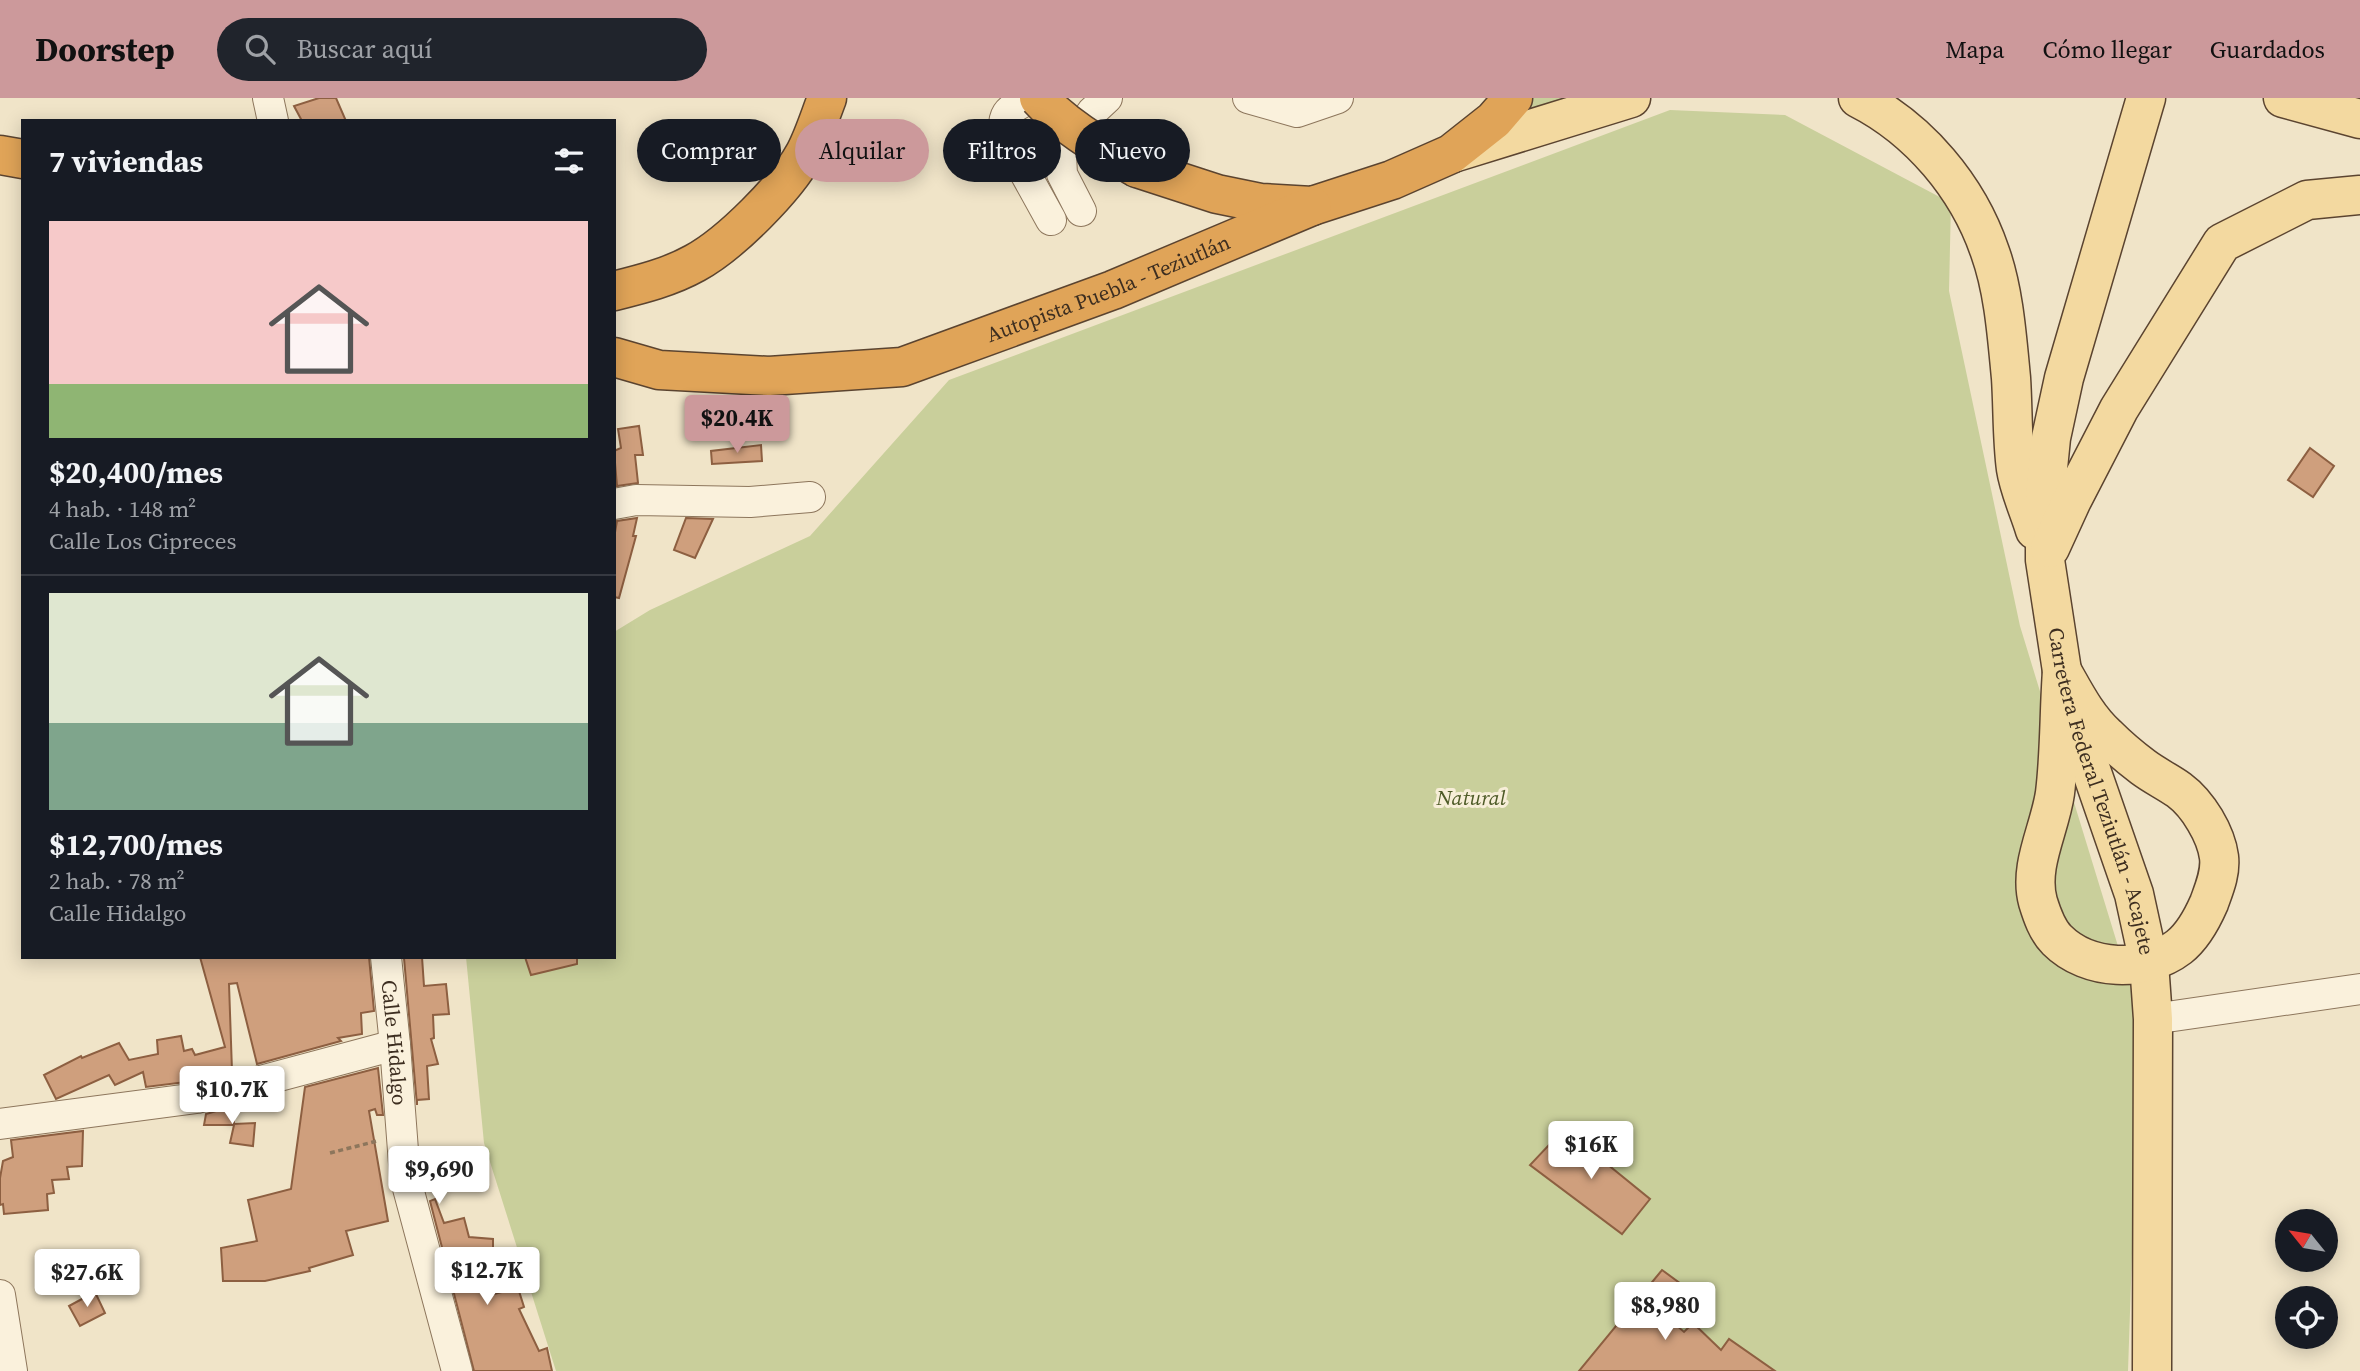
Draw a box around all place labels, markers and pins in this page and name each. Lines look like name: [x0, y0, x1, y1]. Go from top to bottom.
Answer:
pin: $20.4K: [680, 396, 794, 455]
pin: $10.7K: [175, 1066, 289, 1126]
pin: $16K: [1550, 1122, 1632, 1181]
pin: $9,690: [382, 1146, 496, 1206]
pin: $12.7K: [430, 1248, 544, 1307]
pin: $27.6K: [30, 1250, 144, 1309]
pin: $8,980: [1608, 1282, 1722, 1342]

